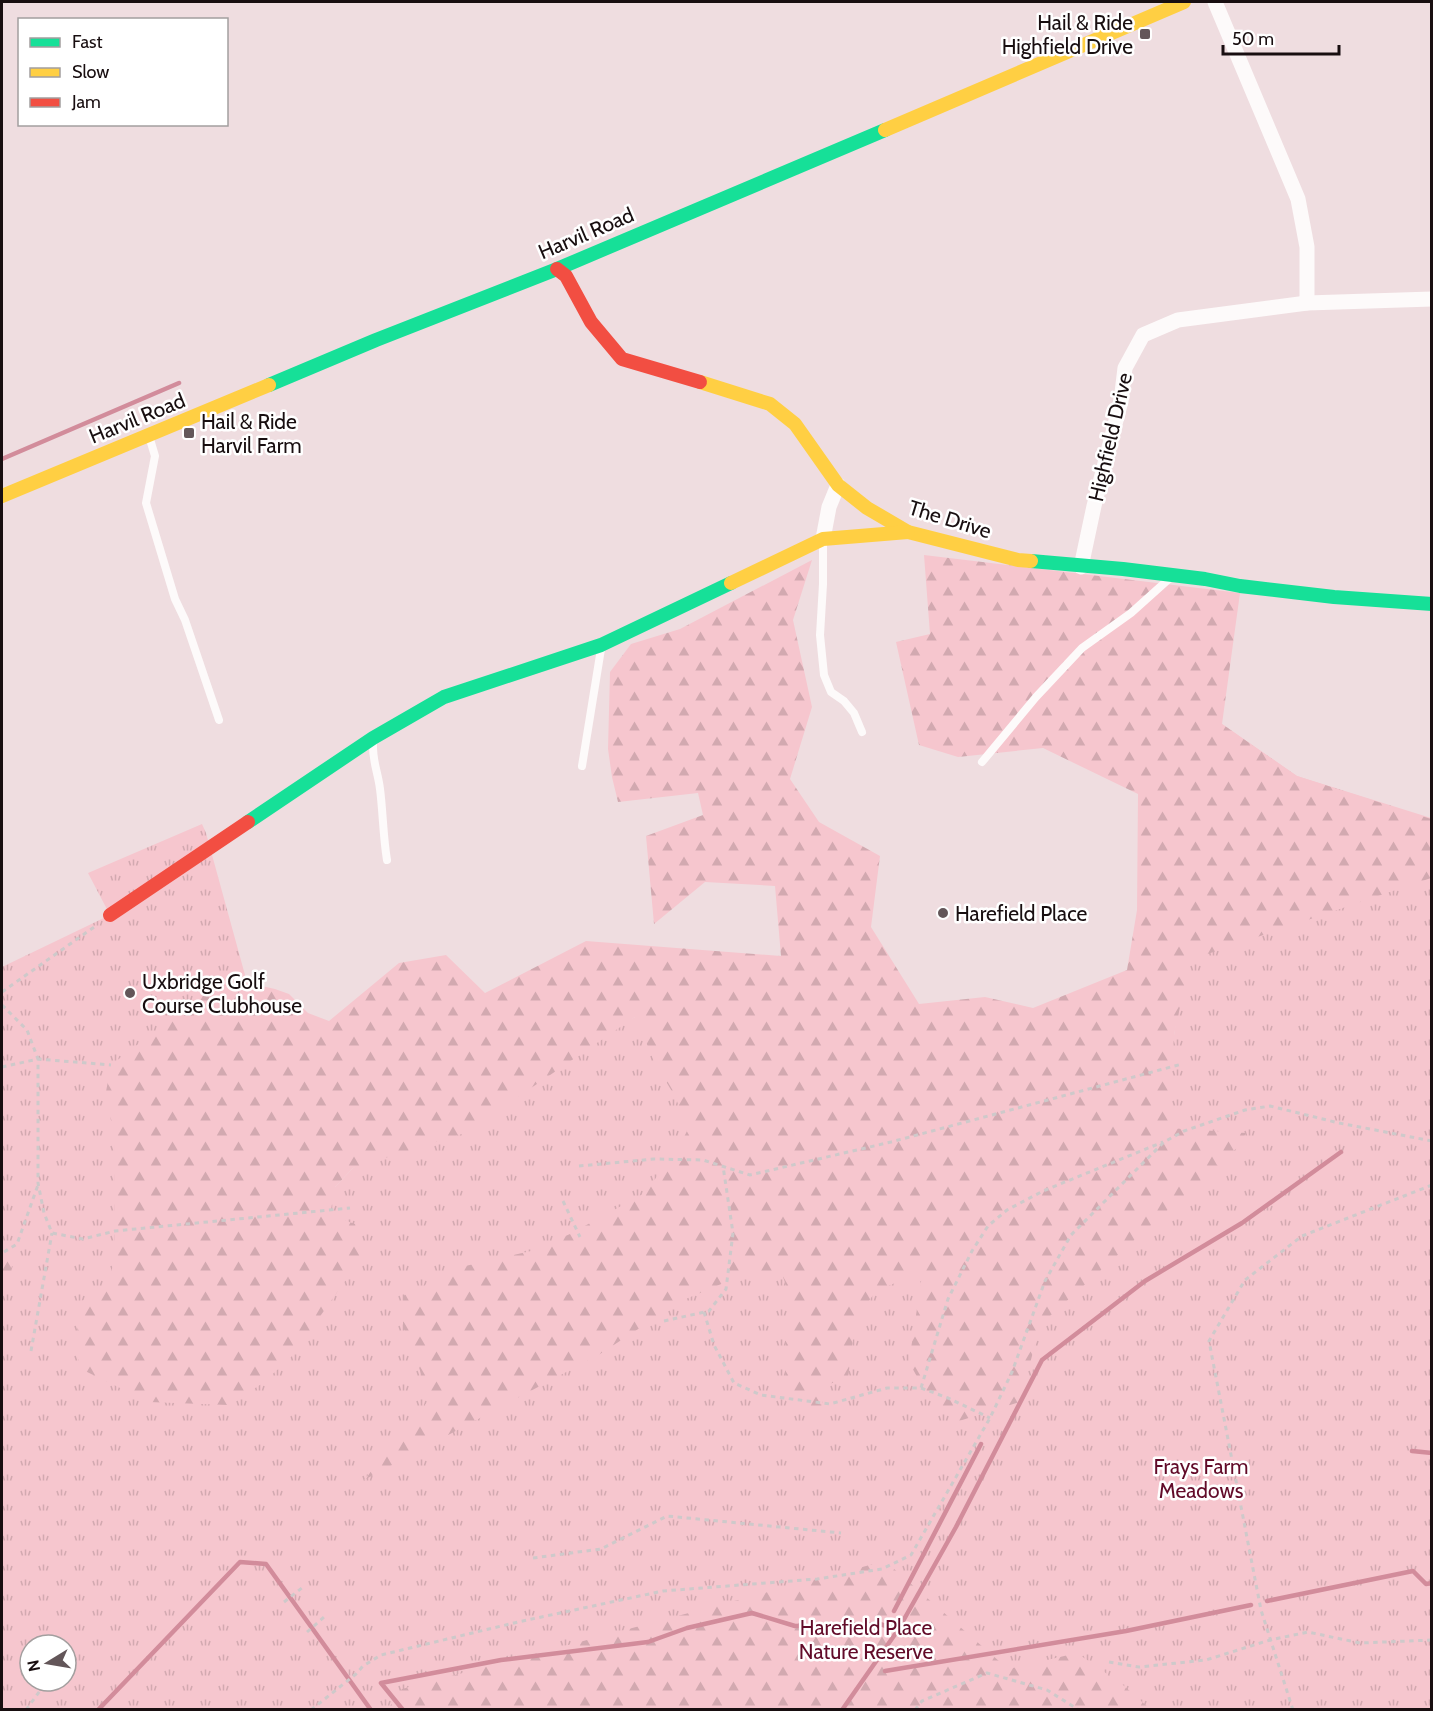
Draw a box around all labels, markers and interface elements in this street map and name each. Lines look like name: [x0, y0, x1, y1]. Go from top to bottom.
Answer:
place label: Hail & Ride Highfield Drive: [1002, 10, 1133, 59]
legend: [18, 18, 228, 126]
scale bar: [1223, 18, 1338, 56]
marker: Hail & Ride Highfield Drive: [1138, 27, 1152, 41]
text: 50 m: [1232, 28, 1274, 50]
text: Fast: [72, 31, 103, 53]
text: Slow: [72, 61, 109, 83]
text: Jam: [71, 91, 101, 113]
street label: Harvil Road: [534, 202, 638, 264]
street label: Highfield Drive: [1083, 370, 1137, 504]
street label: Harvil Road: [85, 387, 189, 449]
place label: Hail & Ride Harvil Farm: [201, 409, 302, 458]
marker: Hail & Ride Harvil Farm: [182, 426, 196, 440]
street label: The Drive: [906, 495, 995, 543]
place label: Harefield Place: [955, 901, 1088, 926]
marker: Harefield Place: [936, 906, 950, 920]
place label: Uxbridge Golf Course Clubhouse: [142, 969, 302, 1018]
marker: Uxbridge Golf Course Clubhouse: [123, 986, 137, 1000]
park label: Frays Farm Meadows: [1153, 1454, 1249, 1503]
park label: Harefield Place Nature Reserve: [799, 1615, 933, 1664]
north arrow: [18, 1633, 78, 1693]
text: N: [23, 1658, 44, 1673]

